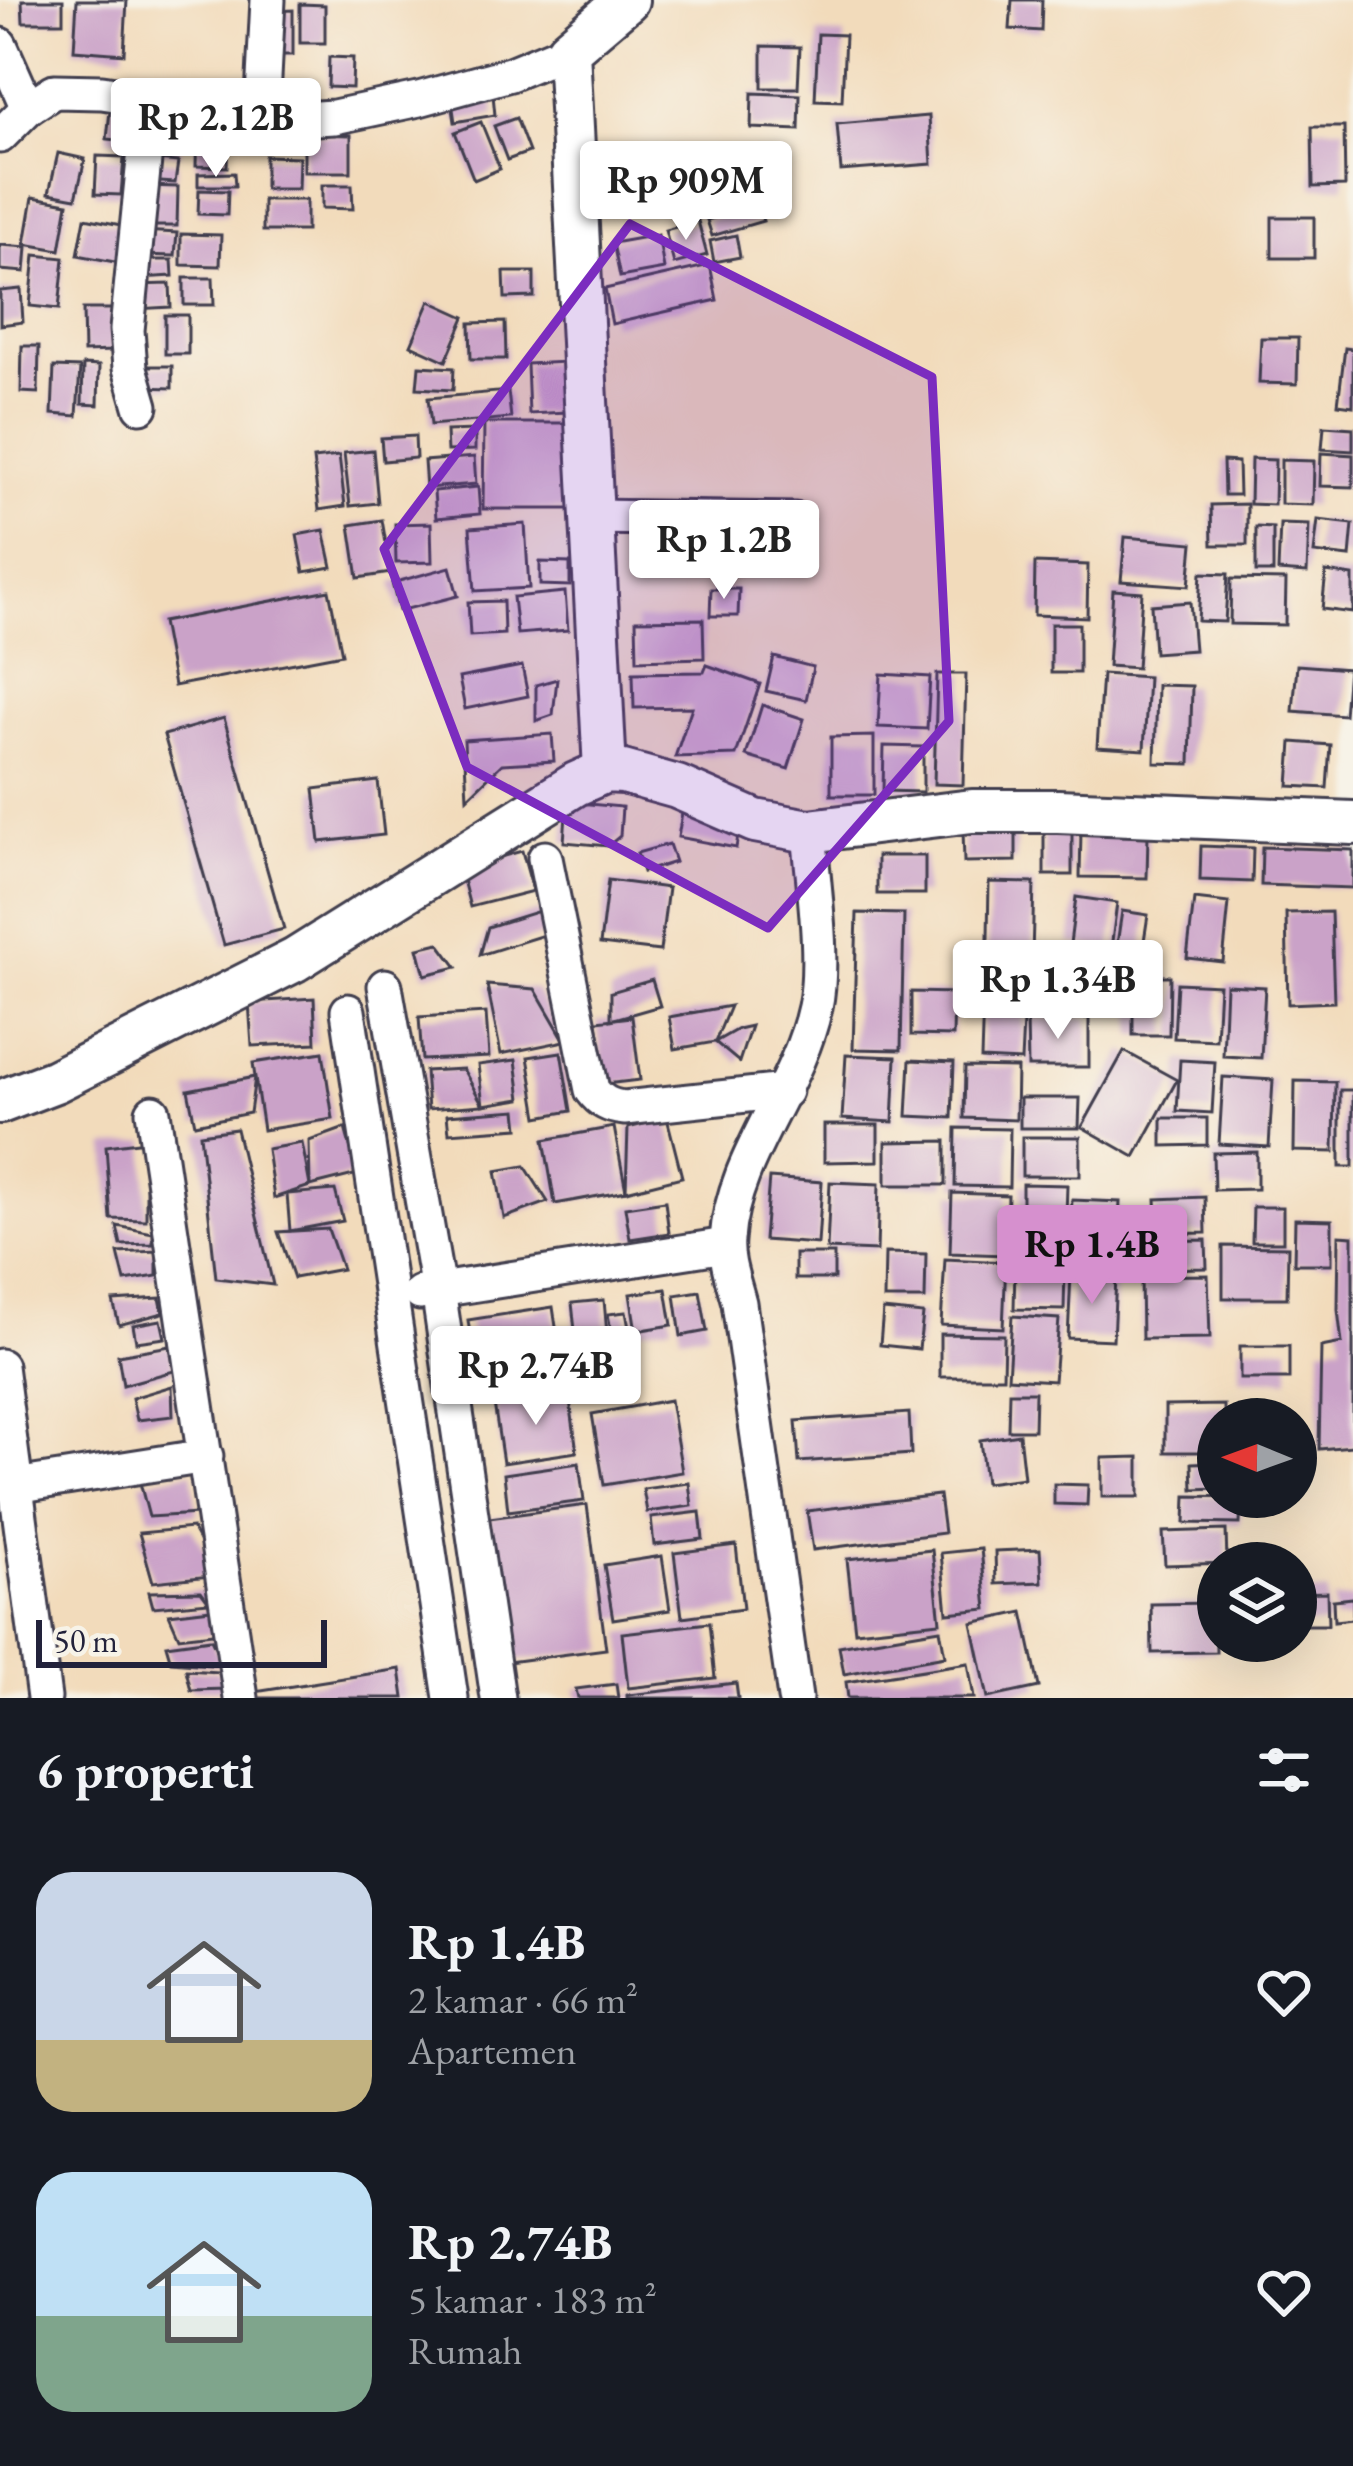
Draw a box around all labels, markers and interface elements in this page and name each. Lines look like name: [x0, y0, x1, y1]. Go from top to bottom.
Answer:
pin: Rp 2.12B: [92, 78, 340, 180]
text: Rp 2.12B: [138, 91, 294, 142]
pin: Rp 909M: [575, 141, 797, 243]
text: Rp 909M: [607, 154, 765, 205]
pin: Rp 1.2B: [613, 500, 835, 602]
text: Rp 1.2B: [656, 513, 792, 564]
pin: Rp 1.34B: [934, 940, 1182, 1042]
text: Rp 1.34B: [980, 953, 1136, 1004]
pin: Rp 1.4B: [981, 1205, 1203, 1307]
text: Rp 1.4B: [1024, 1218, 1160, 1269]
pin: Rp 2.74B: [412, 1326, 660, 1428]
text: Rp 2.74B: [458, 1339, 614, 1390]
north arrow: [1197, 1398, 1317, 1518]
map controls: [1197, 1398, 1317, 1662]
button: layers: [1197, 1542, 1317, 1662]
scale bar: [36, 1614, 327, 1667]
text: 50 m: [54, 1619, 118, 1662]
text: 6 properti: [36, 1737, 254, 1803]
icon: filters: [1251, 1737, 1317, 1803]
text: Rp 1.4B: [408, 1908, 585, 1974]
icon: home: [132, 1920, 276, 2064]
icon: heart: [1251, 1959, 1317, 2025]
text: 2 kamar · 66 m²: [408, 1974, 638, 2025]
text: Apartemen: [408, 2025, 577, 2076]
text: Rp 2.74B: [408, 2208, 612, 2274]
icon: home: [132, 2220, 276, 2364]
icon: heart: [1251, 2259, 1317, 2325]
text: 5 kamar · 183 m²: [408, 2274, 657, 2325]
text: Rumah: [408, 2325, 522, 2376]

